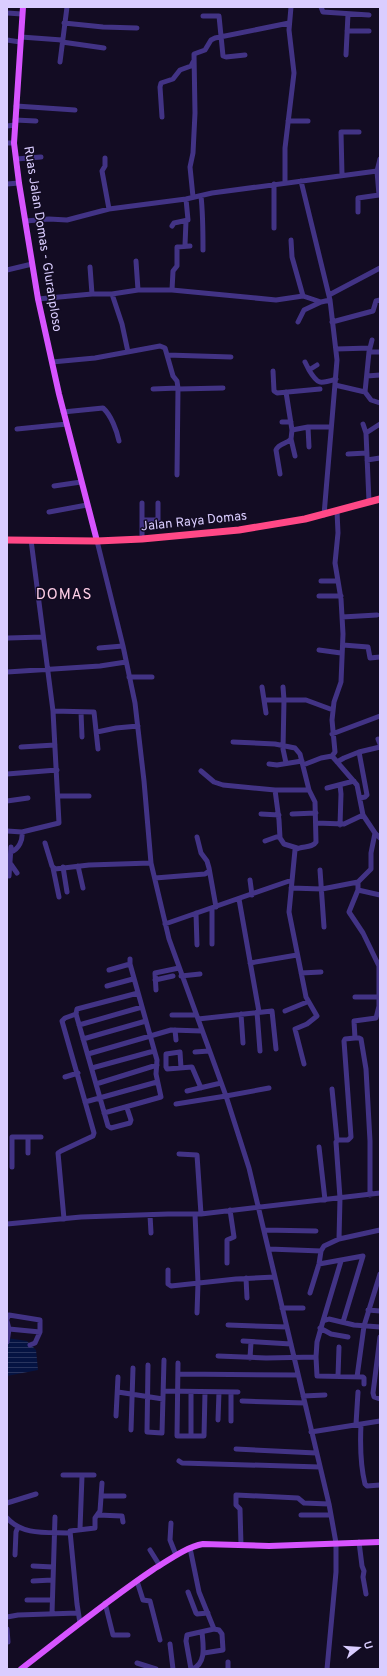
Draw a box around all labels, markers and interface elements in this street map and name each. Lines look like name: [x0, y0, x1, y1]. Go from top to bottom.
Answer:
street label: Ruas Jalan Domas - Gluranploso: [19, 145, 65, 333]
street label: Jalan Raya Domas: [140, 508, 248, 536]
district label: DOMAS: [36, 586, 92, 605]
north arrow: [339, 1628, 379, 1668]
text: U: [360, 1640, 375, 1651]

